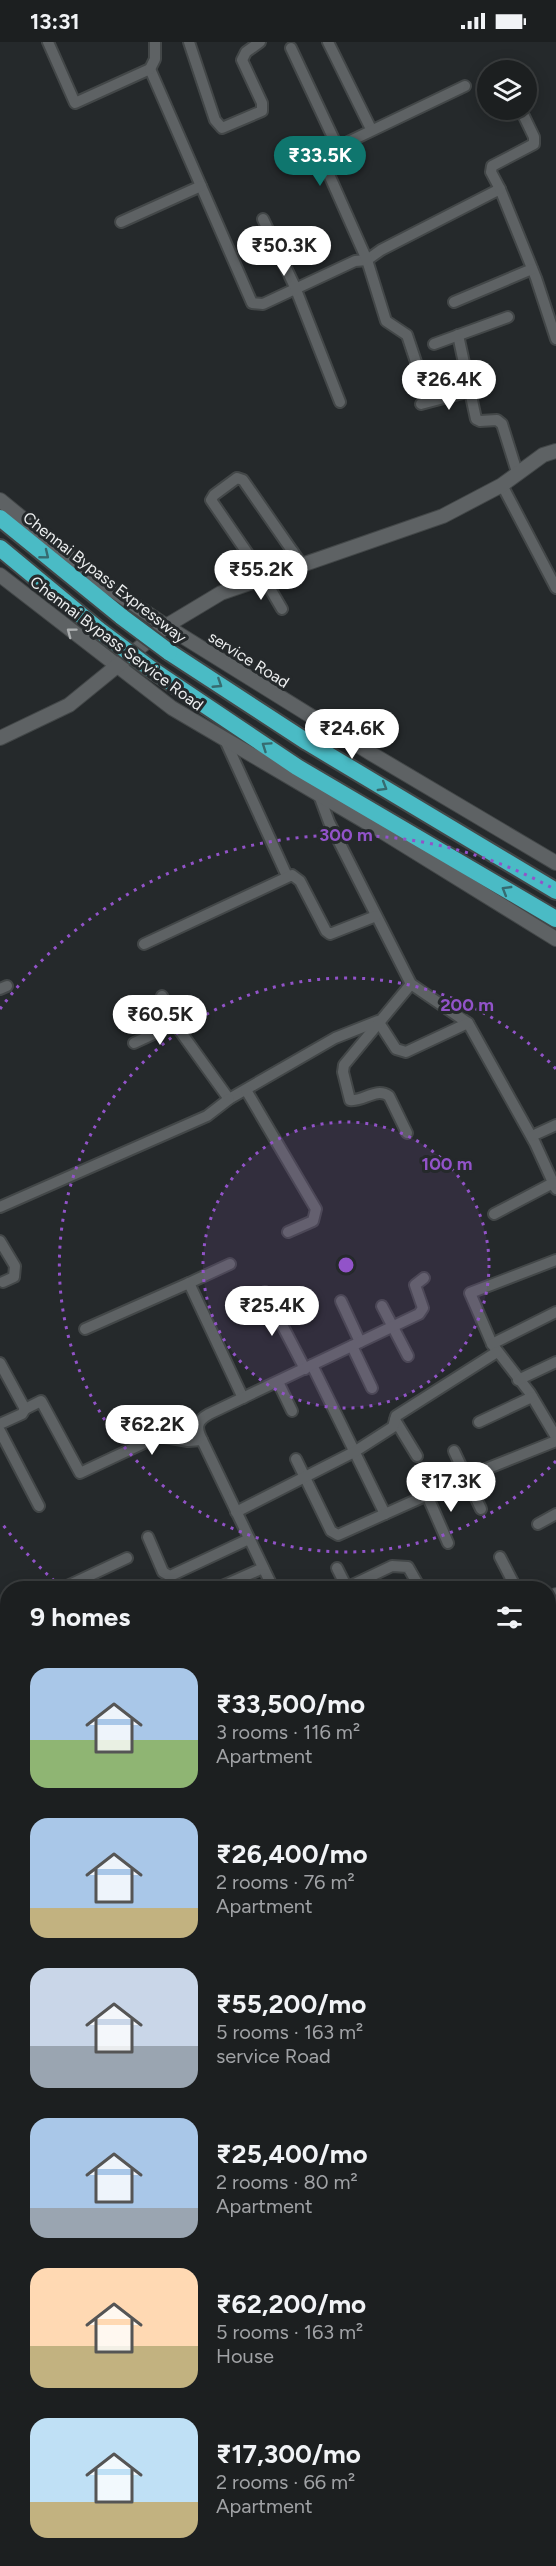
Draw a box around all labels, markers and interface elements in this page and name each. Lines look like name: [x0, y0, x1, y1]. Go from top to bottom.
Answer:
text: 13:31: [30, 8, 80, 35]
map controls: [477, 60, 537, 120]
button: layers: [477, 60, 537, 120]
pin: ₹33.5K: [271, 136, 369, 187]
text: ₹33.5K: [288, 143, 352, 167]
pin: ₹50.3K: [235, 226, 333, 277]
text: ₹50.3K: [251, 233, 317, 257]
pin: ₹26.4K: [400, 360, 498, 411]
text: ₹26.4K: [416, 367, 482, 391]
street label: Chennai Bypass Expressway: [19, 508, 191, 647]
one-way arrow: [38, 547, 49, 558]
pin: ₹55.2K: [212, 550, 310, 601]
text: ₹55.2K: [228, 557, 294, 581]
street label: Chennai Bypass Service Road: [26, 572, 207, 715]
street label: service Road: [205, 627, 293, 692]
one-way arrow: [67, 628, 78, 639]
one-way arrow: [211, 677, 222, 688]
pin: ₹24.6K: [303, 709, 401, 760]
text: ₹24.6K: [319, 716, 385, 740]
one-way arrow: [262, 742, 273, 753]
one-way arrow: [377, 780, 387, 792]
text: 300 m: [319, 824, 373, 846]
one-way arrow: [502, 885, 512, 897]
text: 200 m: [440, 994, 494, 1016]
pin: ₹60.5K: [111, 995, 209, 1046]
text: ₹60.5K: [127, 1002, 193, 1026]
text: 100 m: [422, 1153, 472, 1175]
centre of rings: [336, 1255, 356, 1275]
pin: ₹25.4K: [223, 1286, 321, 1337]
text: ₹25.4K: [239, 1293, 305, 1317]
pin: ₹62.2K: [103, 1405, 201, 1456]
text: ₹62.2K: [119, 1412, 185, 1436]
pin: ₹17.3K: [402, 1462, 500, 1513]
text: ₹17.3K: [421, 1469, 481, 1493]
text: 9 homes: [30, 1601, 130, 1633]
icon: filters: [493, 1601, 526, 1634]
text: ₹33,500/mo: [216, 1688, 365, 1720]
icon: home: [78, 1692, 150, 1764]
text: 3 rooms · 116 m²: [216, 1720, 360, 1744]
text: Apartment: [216, 1744, 313, 1768]
text: ₹26,400/mo: [216, 1838, 368, 1870]
icon: home: [78, 1842, 150, 1914]
text: 2 rooms · 76 m²: [216, 1870, 355, 1894]
text: Apartment: [216, 1894, 313, 1918]
text: ₹55,200/mo: [216, 1988, 366, 2020]
icon: home: [78, 1992, 150, 2064]
text: 5 rooms · 163 m²: [216, 2020, 363, 2044]
text: service Road: [216, 2044, 331, 2068]
text: ₹25,400/mo: [216, 2138, 368, 2170]
icon: home: [78, 2142, 150, 2214]
text: 2 rooms · 80 m²: [216, 2170, 358, 2194]
text: Apartment: [216, 2194, 313, 2218]
text: ₹62,200/mo: [216, 2288, 366, 2320]
icon: home: [78, 2292, 150, 2364]
text: 5 rooms · 163 m²: [216, 2320, 363, 2344]
text: House: [216, 2344, 274, 2368]
text: ₹17,300/mo: [216, 2438, 361, 2470]
icon: home: [78, 2442, 150, 2514]
text: 2 rooms · 66 m²: [216, 2470, 355, 2494]
text: Apartment: [216, 2494, 313, 2518]

